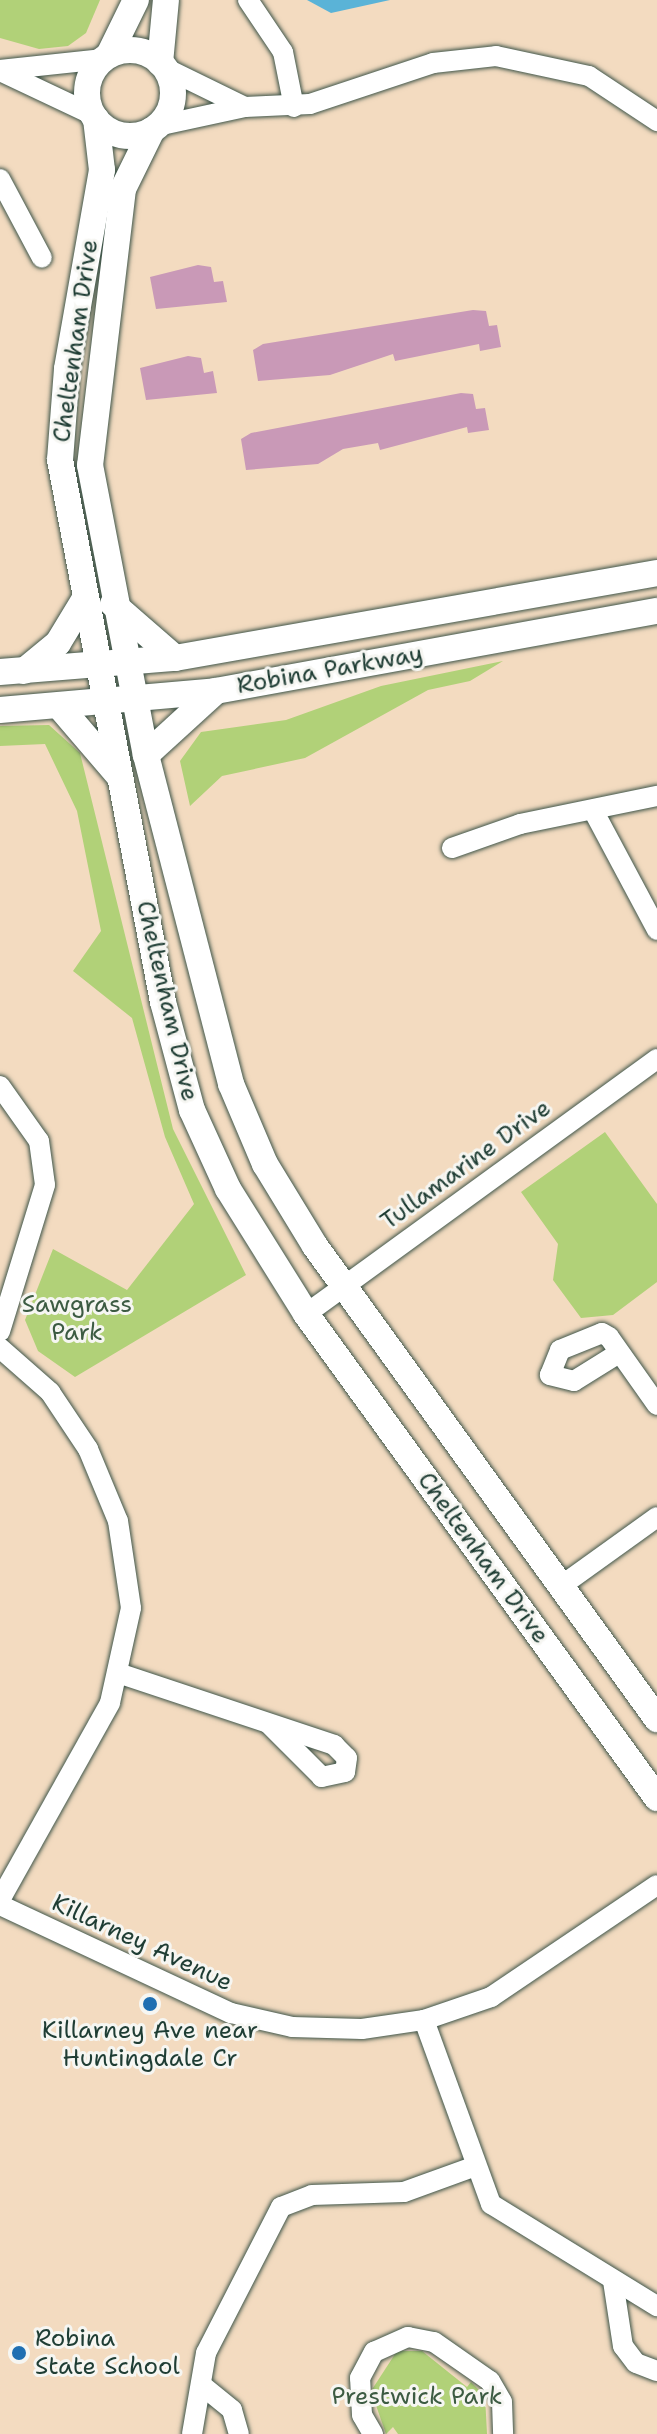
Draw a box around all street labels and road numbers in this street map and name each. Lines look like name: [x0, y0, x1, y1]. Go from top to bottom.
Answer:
street label: Cheltenham Drive: [48, 238, 104, 444]
street label: Robina Parkway: [235, 639, 425, 701]
street label: Cheltenham Drive: [130, 898, 204, 1104]
street label: Tullamarine Drive: [375, 1094, 557, 1236]
street label: Cheltenham Drive: [411, 1467, 555, 1649]
street label: Killarney Avenue: [47, 1889, 237, 1997]

